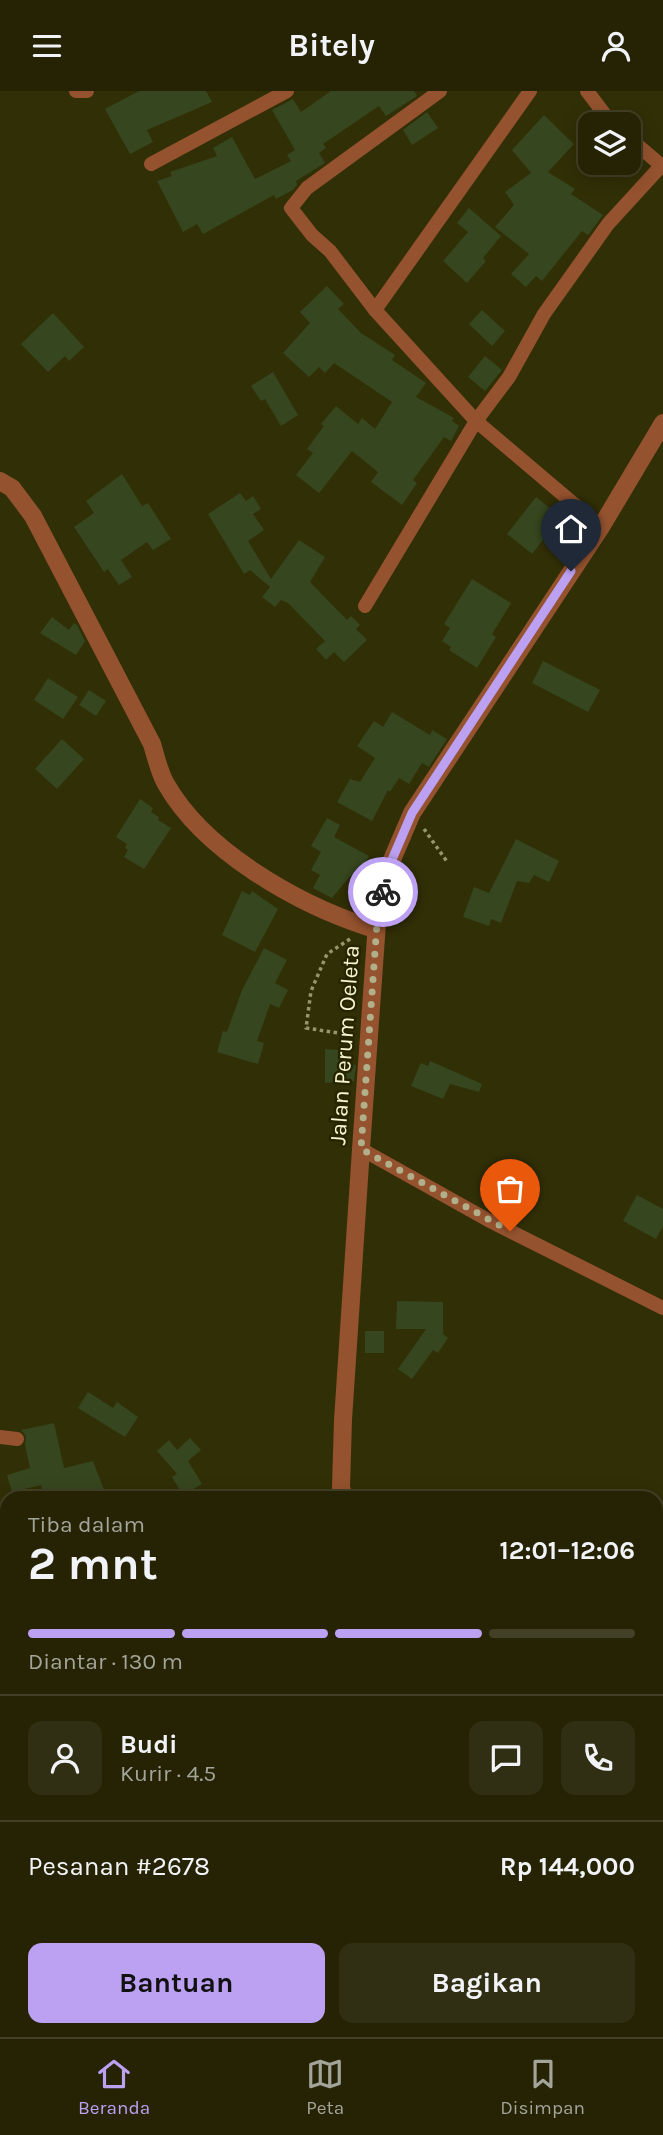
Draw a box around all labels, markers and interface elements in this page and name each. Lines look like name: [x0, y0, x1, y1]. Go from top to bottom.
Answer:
icon: menu: [28, 27, 66, 65]
text: Bitely: [288, 27, 375, 64]
icon: person: [597, 27, 635, 65]
map controls: [578, 112, 641, 175]
button: layers: [578, 112, 641, 175]
pin: [541, 499, 601, 571]
icon: home: [552, 510, 590, 548]
courier: [348, 857, 418, 927]
icon: bike: [364, 873, 402, 911]
street label: Jalan Perum Oeleta: [324, 944, 365, 1146]
pin: [480, 1159, 540, 1231]
icon: bag: [491, 1170, 529, 1208]
text: Tiba dalam: [28, 1511, 145, 1538]
text: 12:01–12:06: [499, 1535, 635, 1566]
text: 2 mnt: [28, 1537, 158, 1591]
text: Diantar · 130 m: [28, 1648, 183, 1675]
button: person: [28, 1721, 102, 1795]
button: chat: [469, 1721, 543, 1795]
button: phone: [561, 1721, 635, 1795]
text: Budi: [120, 1729, 178, 1760]
text: Kurir · 4.5: [120, 1760, 216, 1787]
text: Pesanan #2678: [28, 1851, 210, 1882]
text: Rp 144,000: [500, 1851, 635, 1882]
button: Bantuan: [28, 1943, 325, 2023]
button: Bagikan: [339, 1943, 635, 2023]
tab: Beranda: [78, 2055, 150, 2119]
tab: Peta: [306, 2055, 344, 2119]
tab: Disimpan: [500, 2055, 585, 2119]

